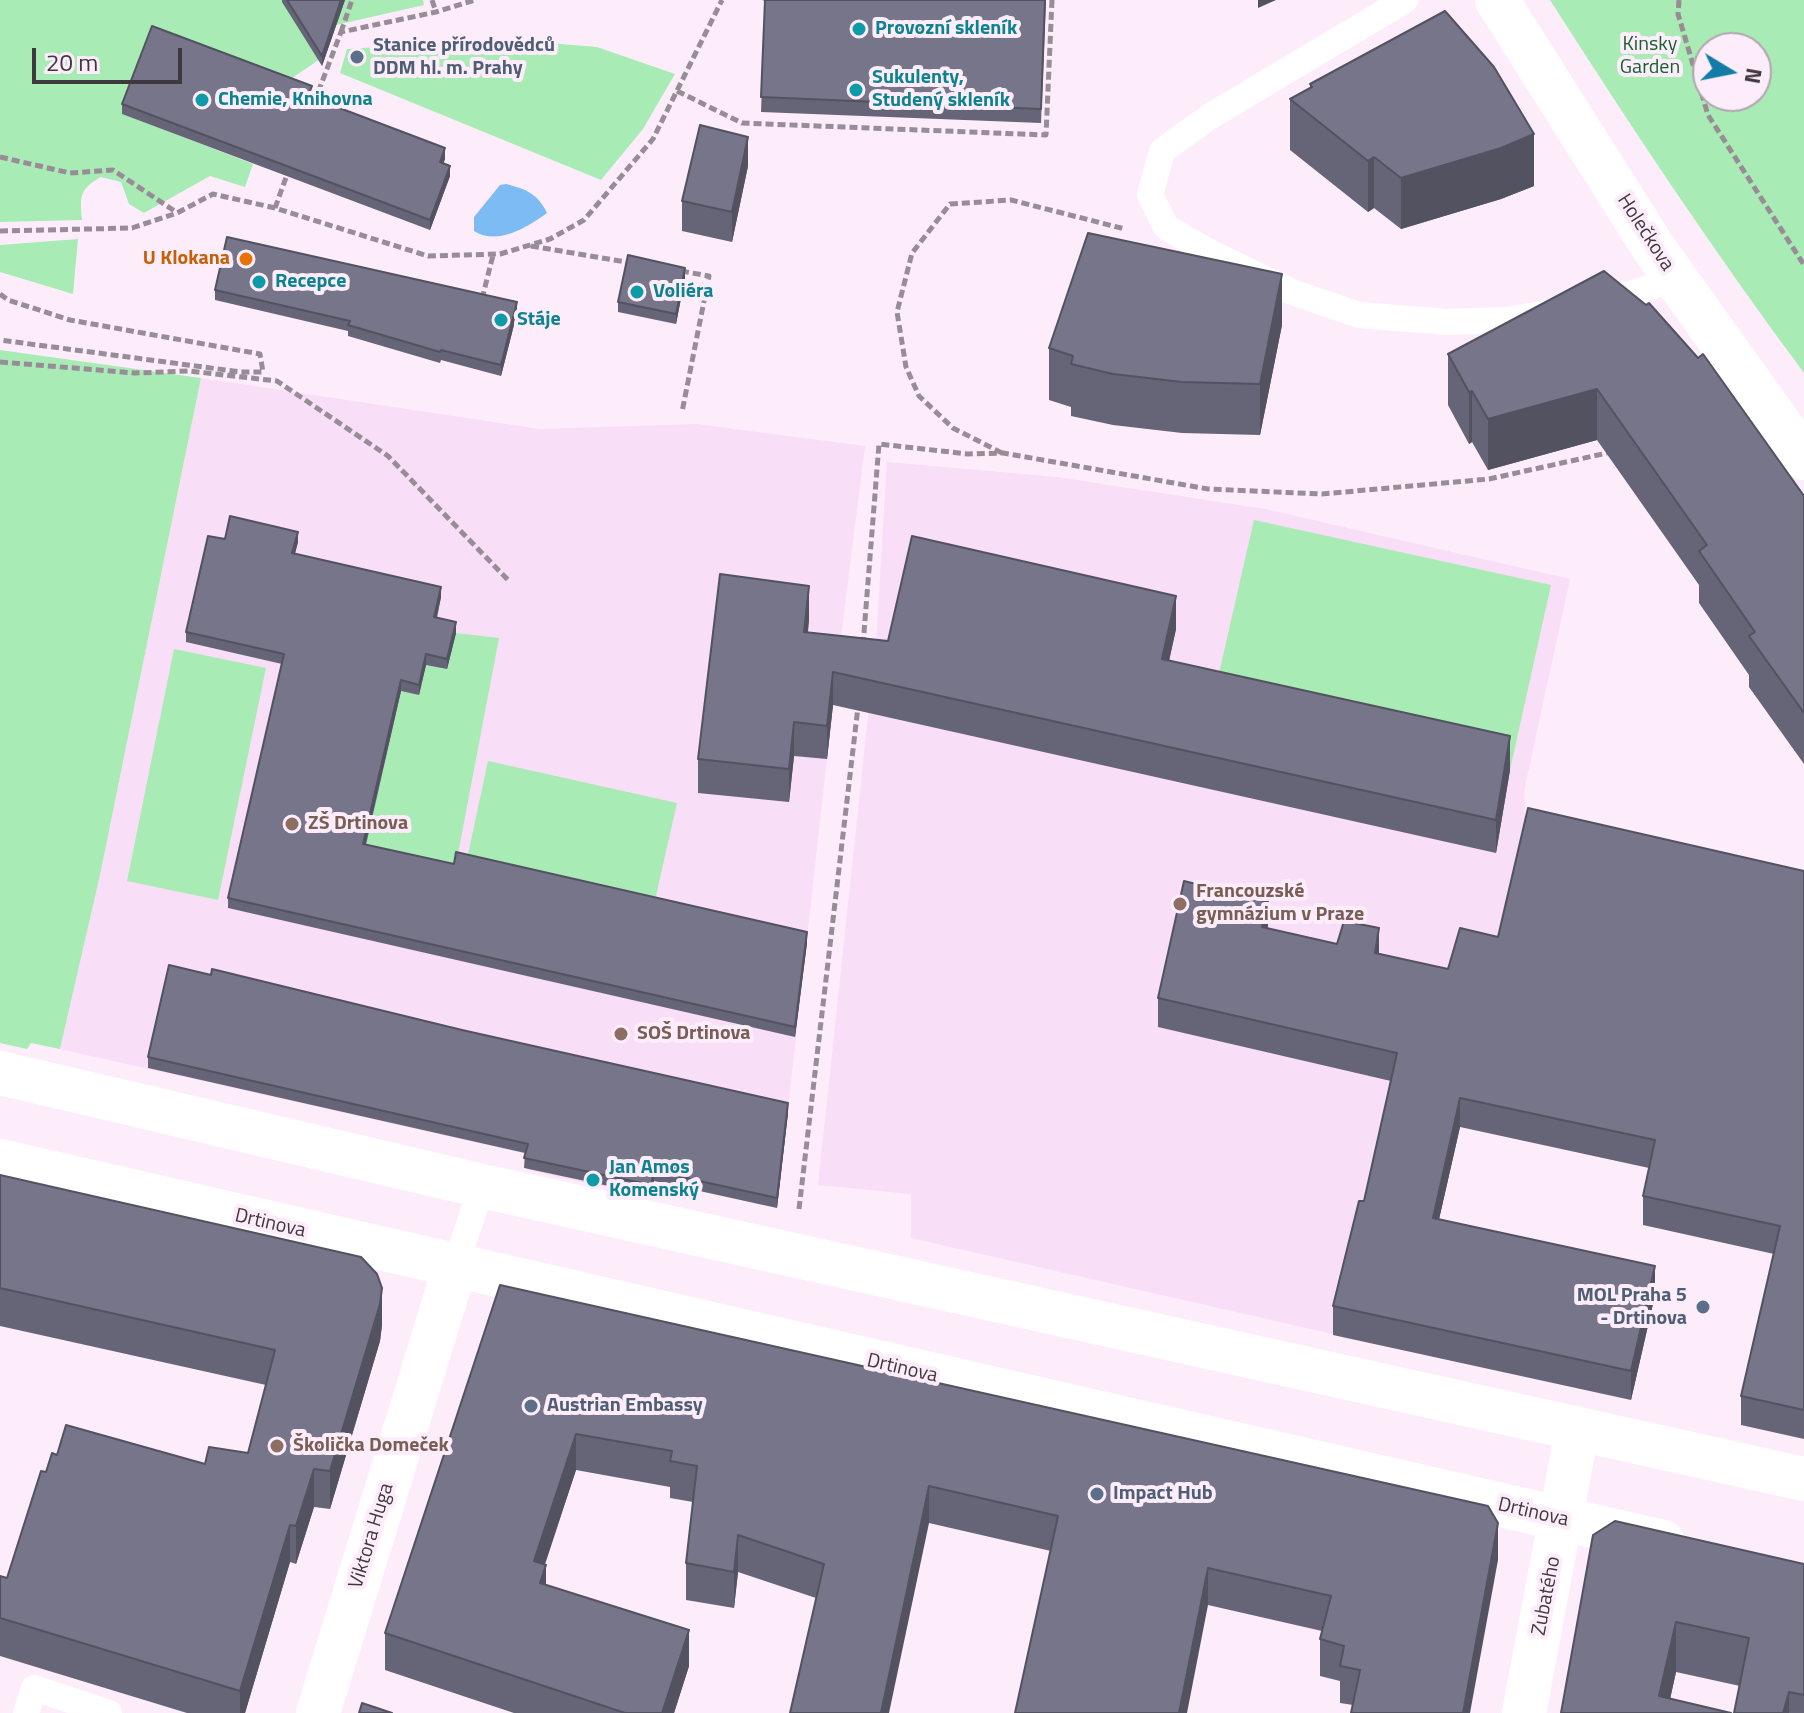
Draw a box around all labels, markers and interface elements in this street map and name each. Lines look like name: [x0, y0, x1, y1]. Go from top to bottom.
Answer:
place label: Provozní skleník: [875, 17, 1017, 41]
marker: Provozní skleník: [850, 20, 868, 38]
scale bar: [36, 32, 186, 82]
north arrow: [1692, 32, 1772, 112]
park label: Kinsky Garden: [1620, 33, 1680, 80]
place label: Stanice přírodovědců DDM hl. m. Prahy: [373, 34, 555, 81]
text: 20 m: [46, 44, 98, 80]
marker: Stanice přírodovědců DDM hl. m. Prahy: [348, 48, 366, 66]
text: N: [1736, 65, 1772, 86]
place label: Sukulenty, Studený skleník: [872, 66, 1010, 113]
marker: Sukulenty, Studený skleník: [847, 81, 865, 99]
place label: Chemie, Knihovna: [218, 88, 373, 112]
marker: Chemie, Knihovna: [193, 91, 211, 109]
street label: Holečkova: [1611, 190, 1679, 276]
place label: U Klokana: [143, 247, 230, 271]
marker: U Klokana: [237, 250, 255, 268]
place label: Recepce: [275, 270, 346, 294]
marker: Recepce: [250, 273, 268, 291]
place label: Voliéra: [653, 280, 714, 304]
marker: Voliéra: [628, 283, 646, 301]
place label: Stáje: [517, 308, 561, 332]
marker: Stáje: [492, 311, 510, 329]
place label: ZŠ Drtinova: [308, 812, 408, 836]
marker: ZŠ Drtinova: [283, 815, 301, 833]
place label: Francouzské gymnázium v Praze: [1196, 880, 1364, 927]
marker: Francouzské gymnázium v Praze: [1171, 895, 1189, 913]
place label: SOŠ Drtinova: [637, 1022, 750, 1046]
marker: SOŠ Drtinova: [612, 1025, 630, 1043]
place label: Jan Amos Komenský: [609, 1156, 699, 1203]
marker: Jan Amos Komenský: [584, 1171, 602, 1189]
street label: Drtinova: [232, 1204, 308, 1244]
place label: MOL Praha 5 - Drtinova: [1577, 1284, 1687, 1331]
marker: MOL Praha 5 - Drtinova: [1694, 1298, 1712, 1316]
street label: Drtinova: [864, 1349, 940, 1389]
place label: Austrian Embassy: [547, 1394, 703, 1418]
marker: Austrian Embassy: [522, 1397, 540, 1415]
place label: Školička Domeček: [293, 1434, 449, 1458]
marker: Školička Domeček: [268, 1437, 286, 1455]
street label: Viktora Huga: [345, 1480, 399, 1592]
place label: Impact Hub: [1113, 1482, 1213, 1506]
marker: Impact Hub: [1088, 1485, 1106, 1503]
street label: Drtinova: [1495, 1493, 1571, 1533]
street label: Zubatého: [1528, 1554, 1566, 1638]

